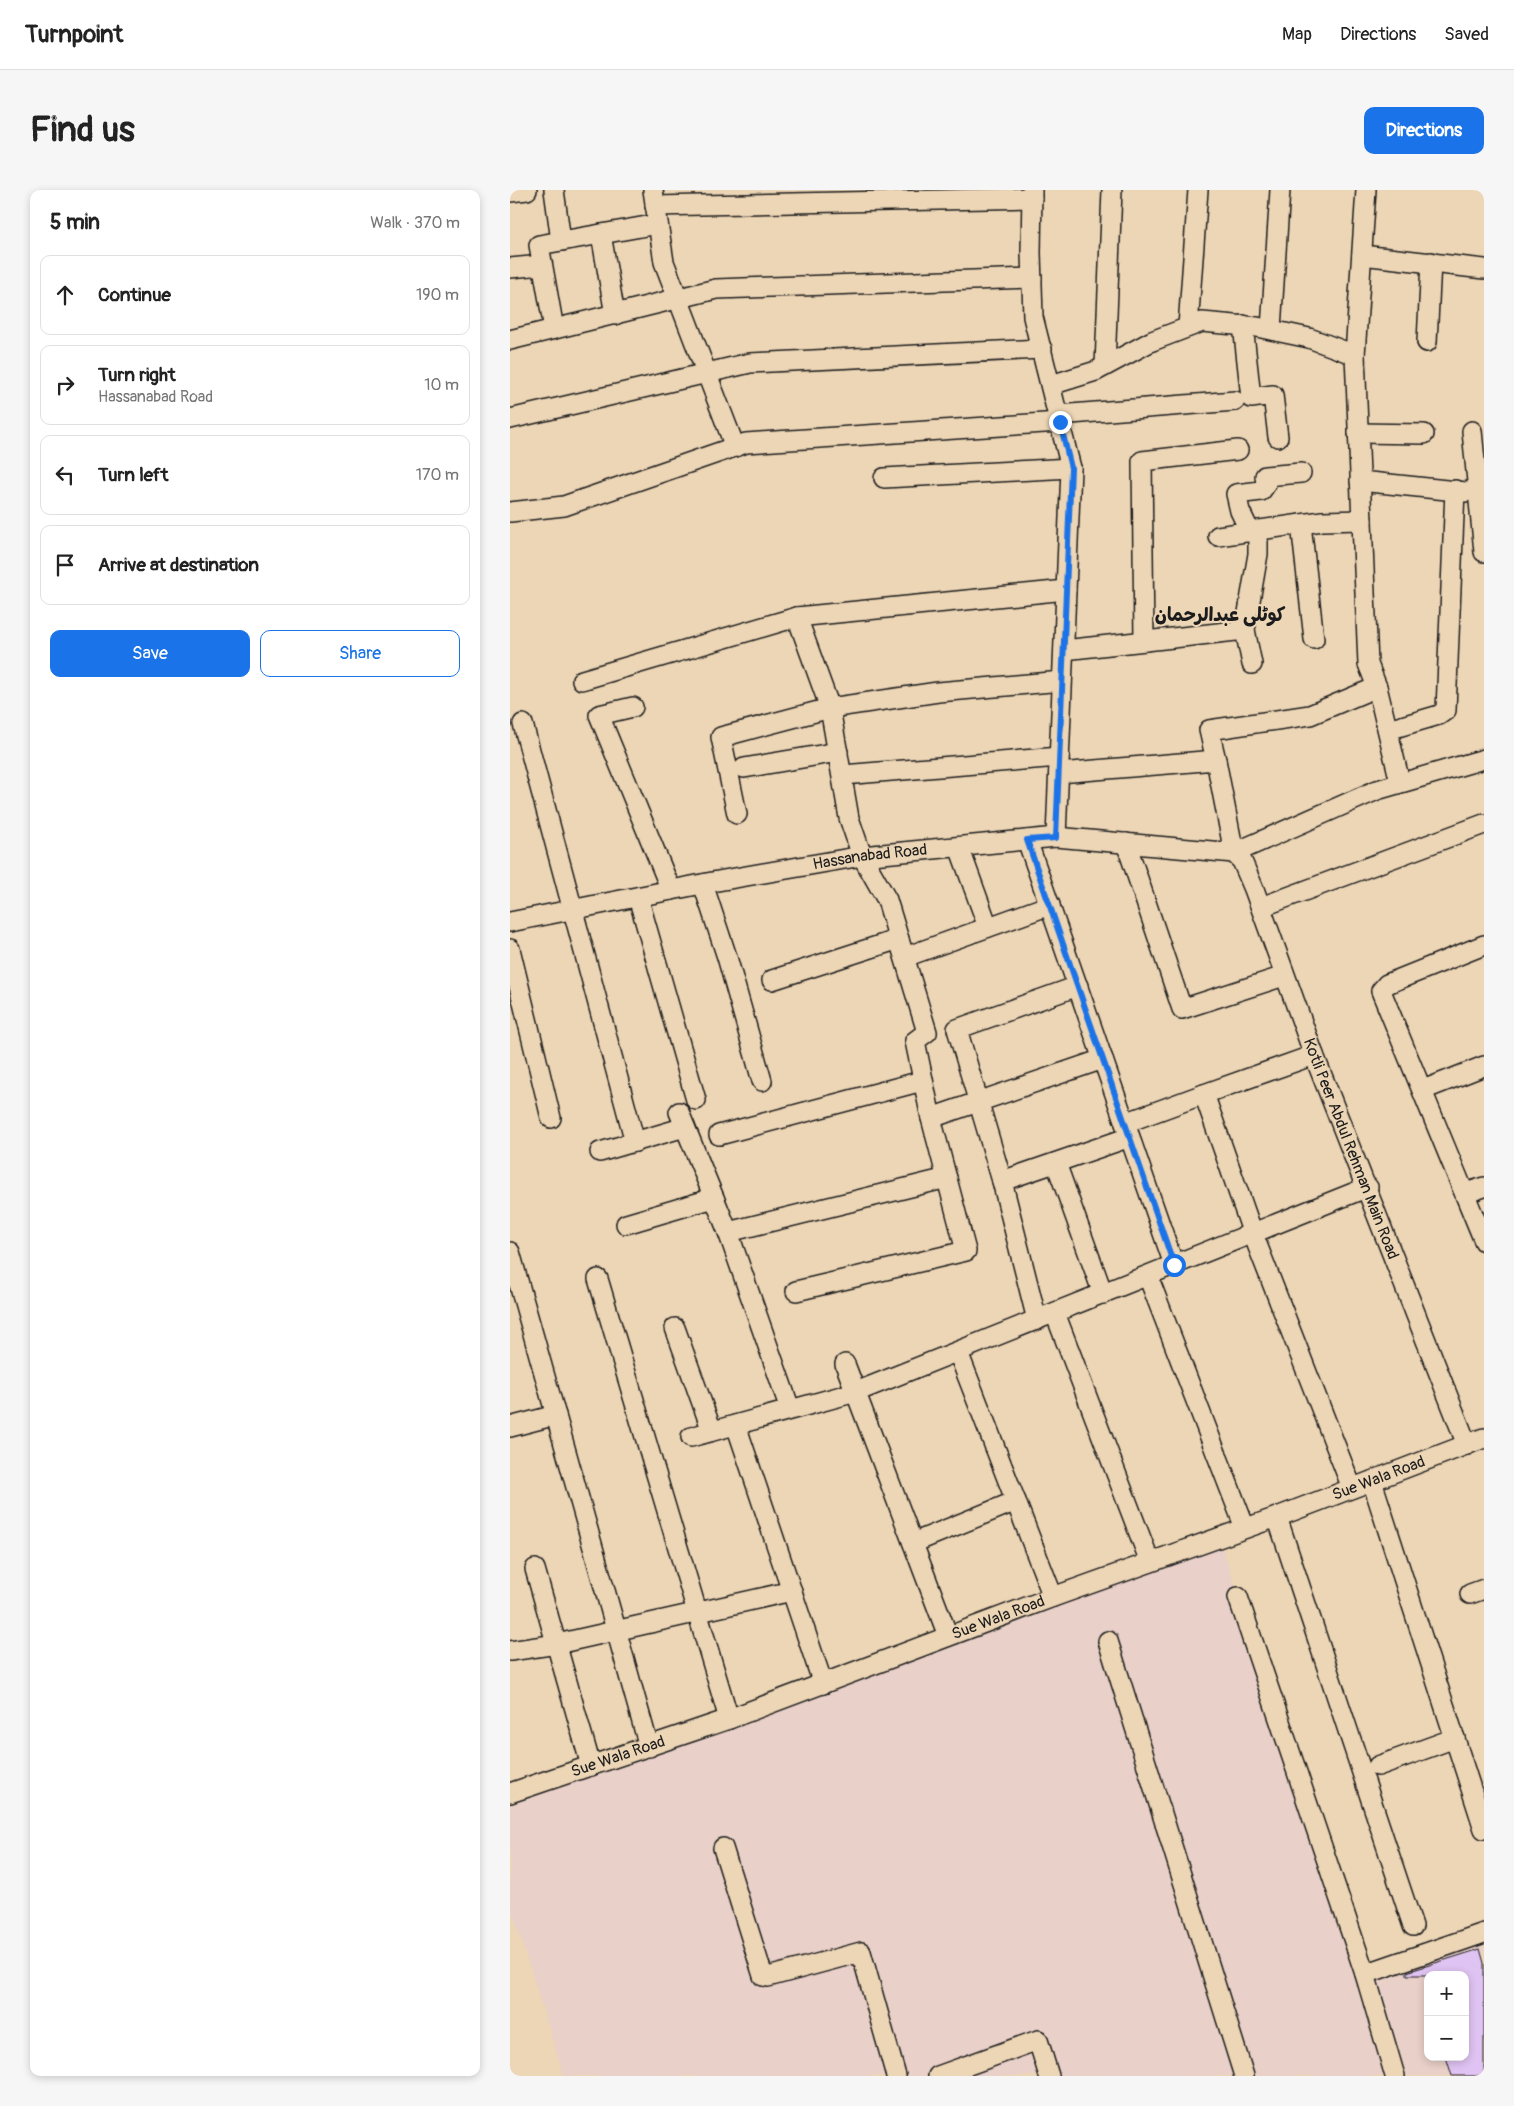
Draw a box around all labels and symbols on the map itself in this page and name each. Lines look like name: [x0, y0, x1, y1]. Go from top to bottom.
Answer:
route end: [1049, 411, 1072, 434]
district label: کوٹلی عبدالرحمان: [1155, 603, 1286, 627]
street label: Hassanabad Road: [811, 840, 928, 874]
street label: Kotli Peer Abdul Rehman Main Road: [1299, 1035, 1403, 1262]
route start: [1163, 1254, 1186, 1277]
street label: Sue Wala Road: [1329, 1451, 1428, 1505]
street label: Sue Wala Road: [949, 1591, 1048, 1644]
street label: Sue Wala Road: [568, 1731, 668, 1782]

